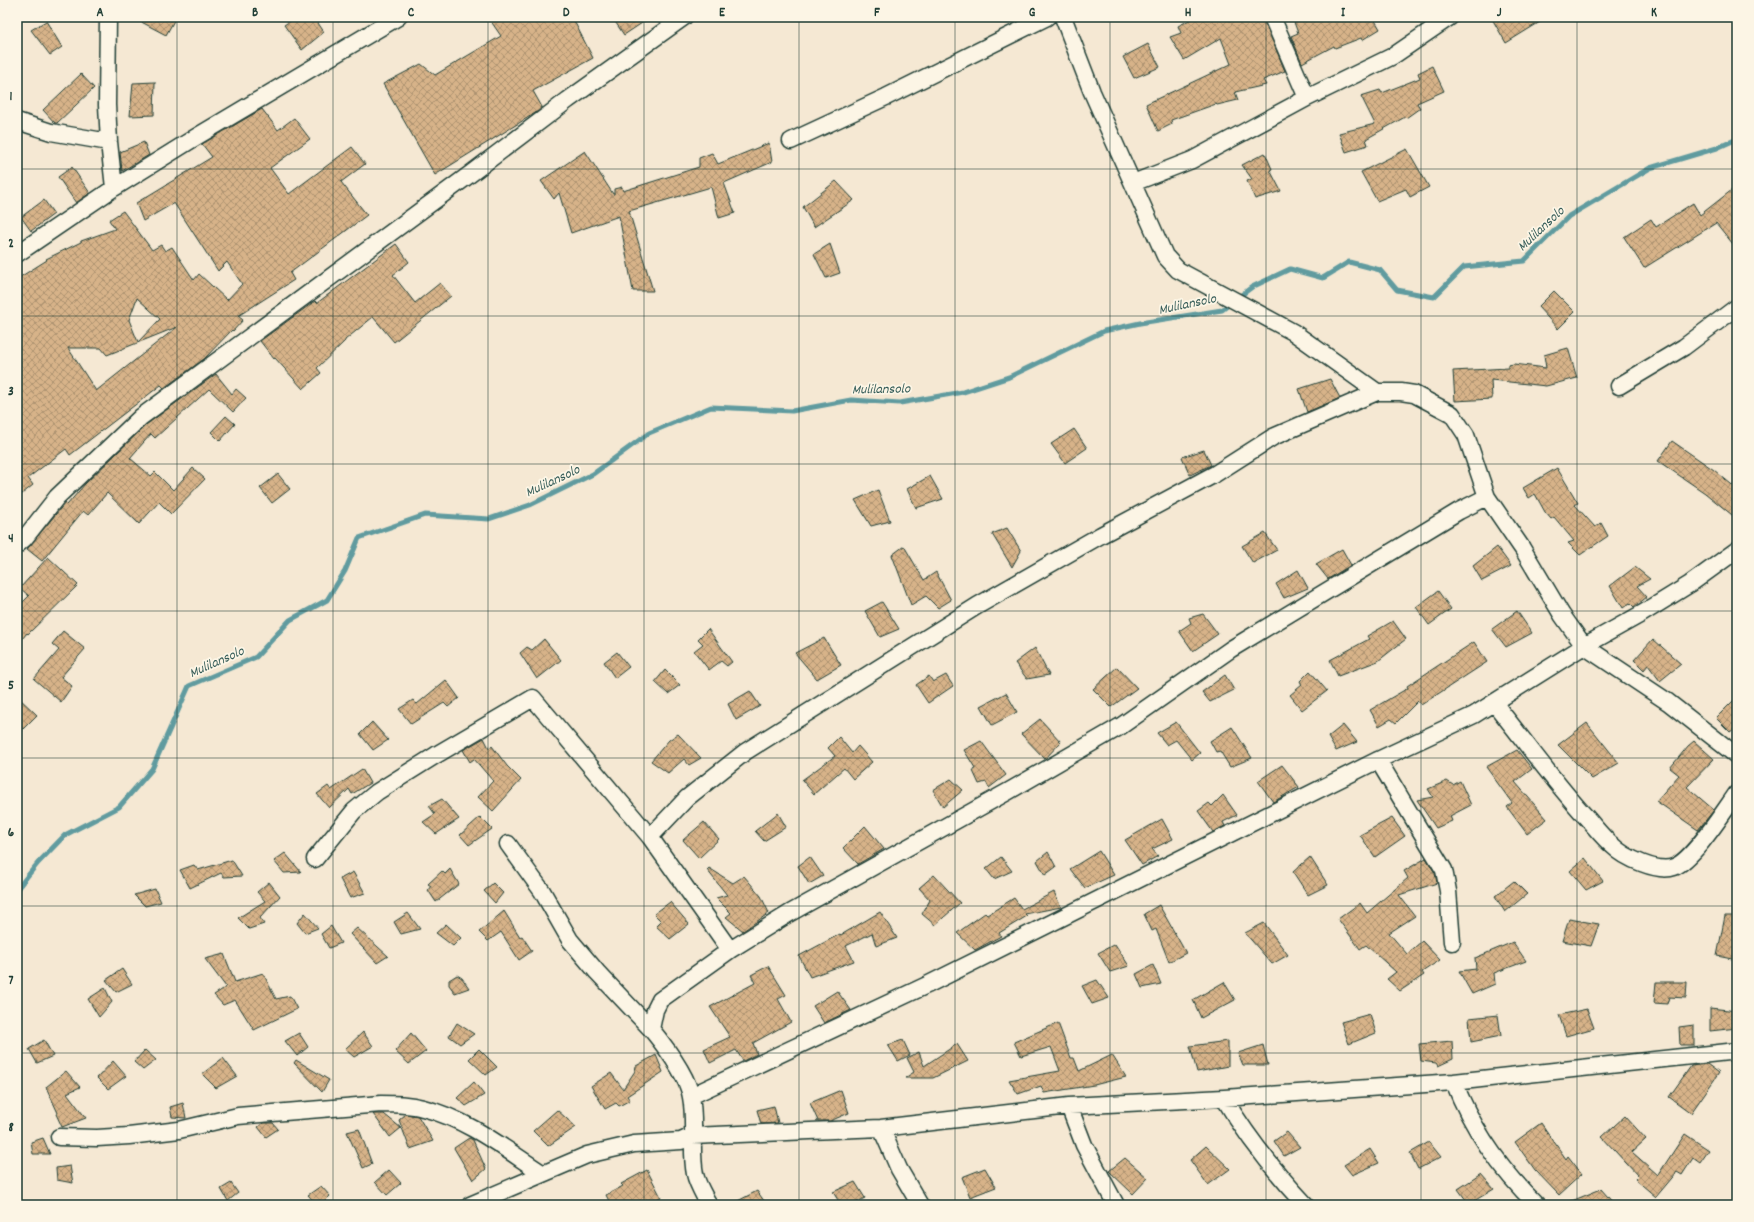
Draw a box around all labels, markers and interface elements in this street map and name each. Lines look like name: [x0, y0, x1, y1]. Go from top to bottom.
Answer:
text: A: [96, 4, 104, 23]
text: B: [252, 4, 258, 23]
text: C: [408, 4, 415, 23]
text: D: [563, 4, 570, 23]
text: E: [719, 4, 726, 23]
text: F: [874, 4, 880, 23]
text: G: [1029, 4, 1036, 23]
text: H: [1185, 4, 1192, 23]
text: I: [1341, 4, 1346, 23]
text: J: [1497, 4, 1502, 23]
text: K: [1651, 4, 1657, 23]
text: 1: [10, 88, 13, 107]
water label: Mulilansolo: [1513, 202, 1570, 257]
text: 2: [8, 235, 14, 254]
water label: Mulilansolo: [1157, 289, 1219, 321]
water label: Mulilansolo: [852, 379, 911, 401]
text: 3: [8, 383, 14, 402]
water label: Mulilansolo: [522, 460, 584, 503]
text: 4: [8, 530, 14, 549]
water label: Mulilansolo: [186, 642, 248, 684]
text: 5: [8, 677, 14, 696]
text: 6: [8, 824, 15, 843]
text: 7: [9, 972, 14, 991]
text: 8: [8, 1119, 14, 1138]

